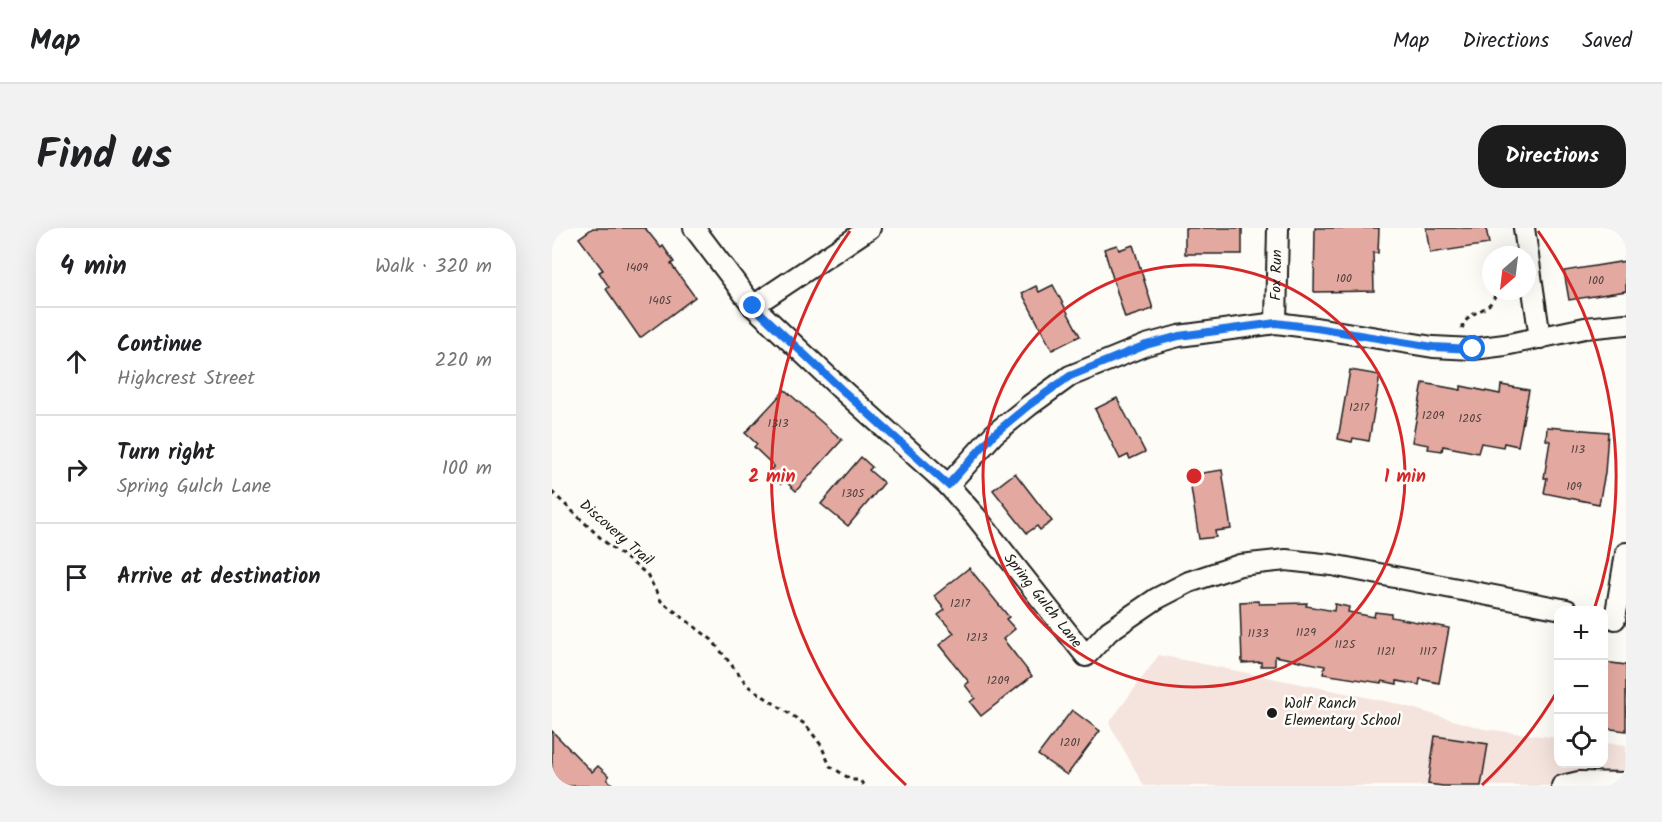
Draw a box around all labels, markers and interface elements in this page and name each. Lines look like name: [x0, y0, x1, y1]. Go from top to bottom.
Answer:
text: Map: [30, 19, 81, 64]
text: Map: [1393, 25, 1429, 58]
text: Directions: [1462, 25, 1549, 58]
text: Saved: [1582, 25, 1632, 58]
text: Find us: [36, 123, 172, 190]
button: Directions: [1478, 125, 1626, 188]
text: 4 min: [60, 246, 127, 288]
north arrow: [1482, 246, 1536, 300]
street label: Fox Run: [1264, 249, 1290, 301]
text: Walk · 320 m: [375, 251, 492, 283]
house number: 1409: [626, 258, 648, 277]
house number: 100: [1336, 269, 1352, 288]
house number: 100: [1588, 271, 1604, 290]
house number: 1405: [649, 291, 673, 310]
route end: [739, 292, 765, 318]
text: Continue: [117, 328, 202, 363]
route start: [1459, 335, 1485, 361]
icon: ahead: [60, 345, 93, 378]
text: 220 m: [435, 345, 492, 377]
text: Highcrest Street: [117, 363, 255, 395]
house number: 1217: [1349, 398, 1369, 417]
house number: 1209: [1422, 406, 1444, 425]
house number: 1205: [1458, 409, 1483, 428]
house number: 1313: [767, 414, 789, 433]
text: Turn right: [117, 436, 215, 471]
house number: 113: [1571, 440, 1585, 459]
icon: right: [60, 453, 93, 486]
text: 100 m: [442, 453, 492, 485]
text: 2 min: [749, 463, 795, 492]
text: 1 min: [1384, 463, 1426, 492]
centre of rings: [1184, 466, 1204, 486]
text: Spring Gulch Lane: [117, 471, 271, 503]
house number: 109: [1566, 477, 1582, 496]
house number: 1305: [841, 484, 866, 503]
street label: Discovery Trail: [574, 494, 659, 572]
street label: Spring Gulch Lane: [997, 548, 1088, 654]
text: Arrive at destination: [117, 560, 320, 595]
icon: arrive: [60, 561, 93, 594]
house number: 1217: [950, 594, 970, 613]
map controls: [1554, 606, 1608, 768]
button: +: [1554, 606, 1608, 660]
house number: 1129: [1296, 623, 1316, 642]
house number: 1133: [1247, 624, 1269, 643]
house number: 1213: [966, 628, 988, 647]
house number: 1125: [1335, 635, 1357, 654]
house number: 1121: [1377, 642, 1395, 661]
house number: 1117: [1420, 642, 1437, 661]
button: −: [1554, 660, 1608, 714]
house number: 1209: [987, 671, 1009, 690]
place label: Wolf Ranch Elementary School: [1284, 692, 1401, 733]
marker: Wolf Ranch Elementary School: [1265, 706, 1279, 720]
button: locate: [1554, 714, 1608, 768]
house number: 1201: [1060, 733, 1080, 752]

